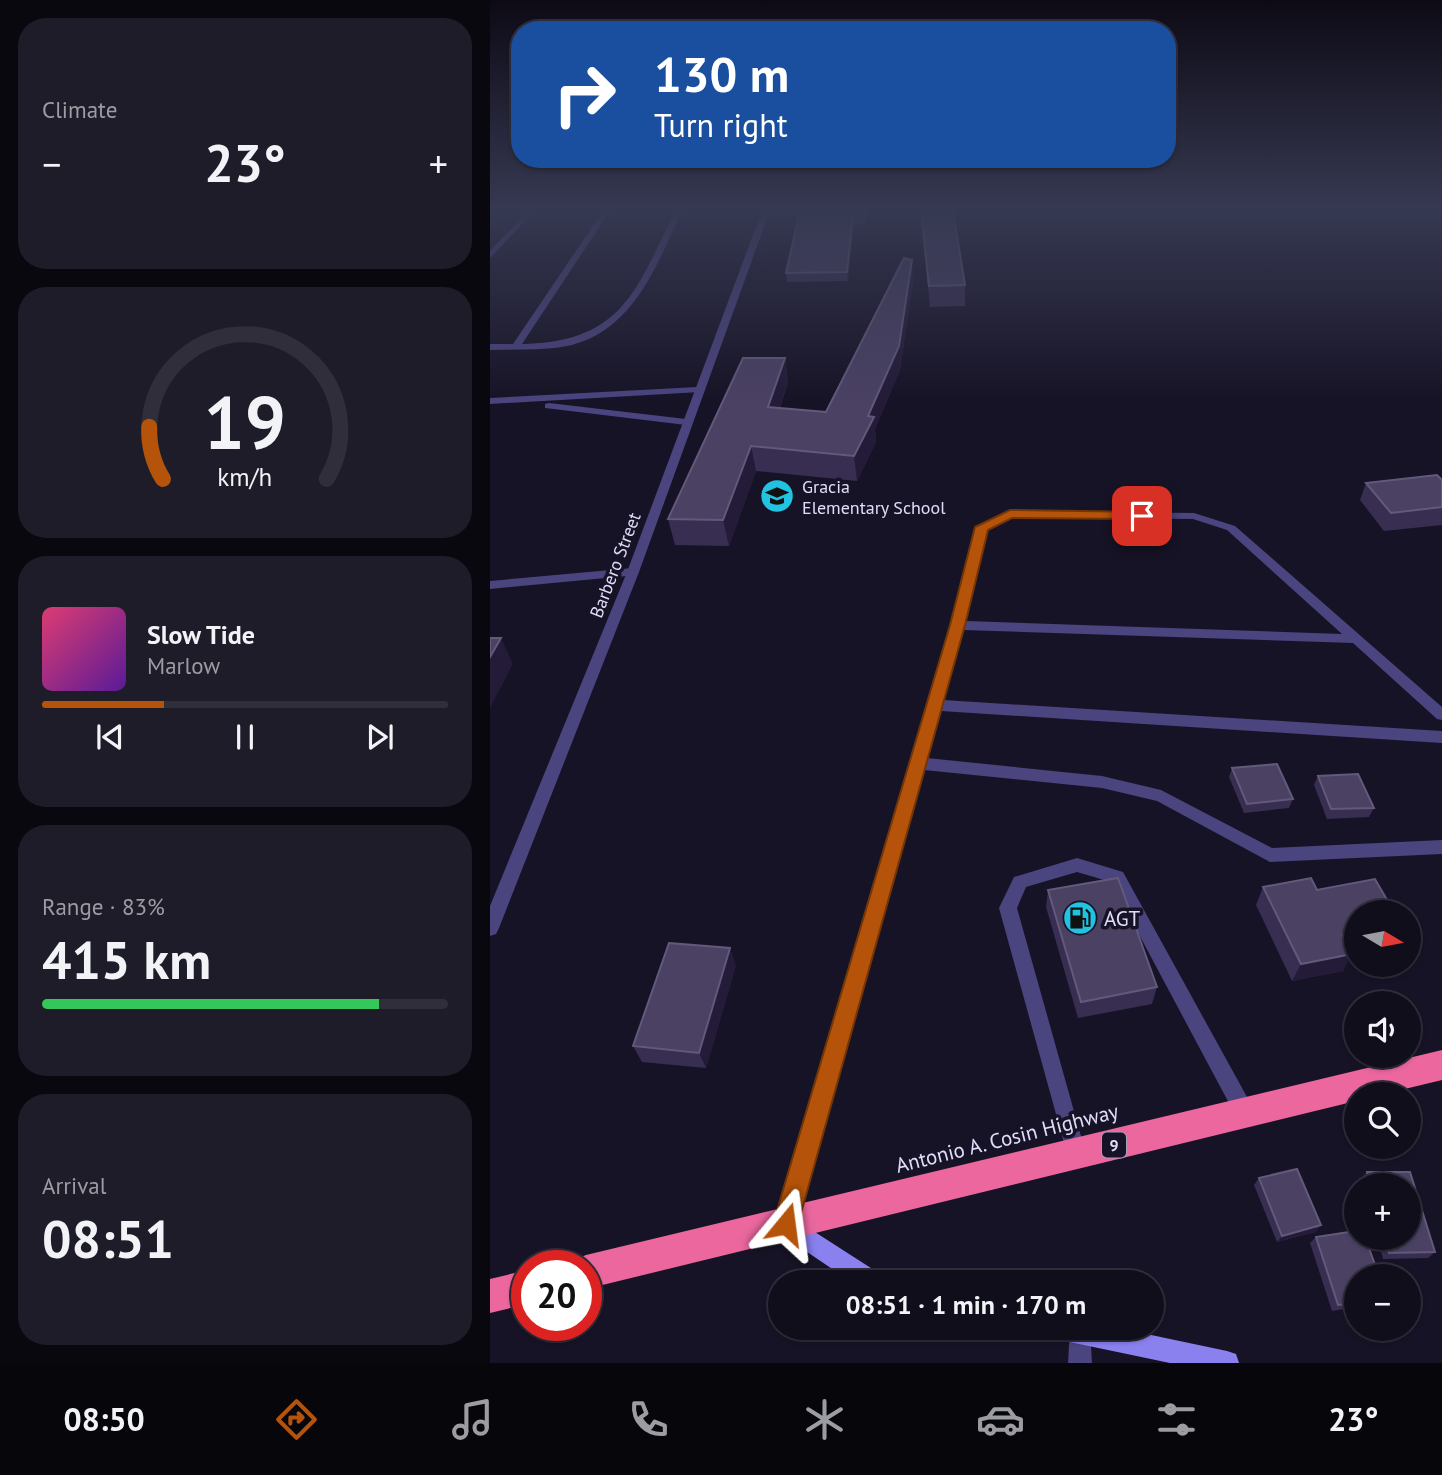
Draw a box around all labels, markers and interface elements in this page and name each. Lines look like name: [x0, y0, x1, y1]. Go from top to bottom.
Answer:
text: 130 m: [654, 42, 789, 106]
icon: right: [539, 49, 630, 140]
text: Climate: [42, 95, 117, 124]
text: Turn right: [654, 104, 788, 146]
text: 23°: [204, 129, 286, 196]
text: −: [42, 139, 61, 188]
text: +: [429, 139, 448, 188]
text: 19: [204, 375, 286, 469]
text: km/h: [218, 460, 272, 492]
place label: Gracia Elementary School: [802, 475, 946, 519]
school or university icon: Gracia Elementary School: [758, 477, 796, 515]
pin: [1112, 486, 1172, 546]
icon: arrive: [1123, 497, 1161, 535]
street label: Barbero Street: [584, 509, 646, 621]
text: Slow Tide: [147, 618, 255, 651]
text: Marlow: [147, 651, 220, 680]
icon: previous: [91, 718, 129, 756]
icon: pause: [226, 718, 264, 756]
icon: next: [361, 718, 399, 756]
text: Range · 83%: [42, 892, 165, 921]
fuel station icon: AGT: [1061, 899, 1099, 937]
north arrow: [1344, 900, 1421, 976]
map controls: [1344, 900, 1421, 1341]
place label: AGT: [1104, 905, 1141, 932]
text: 415 km: [42, 926, 211, 993]
button: sound: [1344, 991, 1421, 1068]
button: search: [1344, 1082, 1421, 1159]
street label: Antonio A. Cosin Highway: [893, 1097, 1121, 1179]
road number: 9: [1102, 1133, 1126, 1158]
text: Arrival: [42, 1171, 106, 1200]
button: +: [1344, 1173, 1421, 1250]
position arrow: [749, 1187, 823, 1261]
text: 08:51: [42, 1205, 174, 1272]
speed limit sign: 20: [511, 1250, 602, 1341]
button: −: [1344, 1264, 1421, 1341]
text: 08:51 · 1 min · 170 m: [846, 1288, 1086, 1321]
icon: directions: [272, 1395, 321, 1444]
icon: music: [448, 1395, 497, 1444]
icon: phone: [624, 1395, 673, 1444]
icon: climate: [800, 1395, 849, 1444]
icon: car: [976, 1395, 1025, 1444]
icon: filters: [1152, 1395, 1201, 1444]
text: 08:50: [64, 1398, 145, 1440]
text: 23°: [1328, 1398, 1378, 1440]

